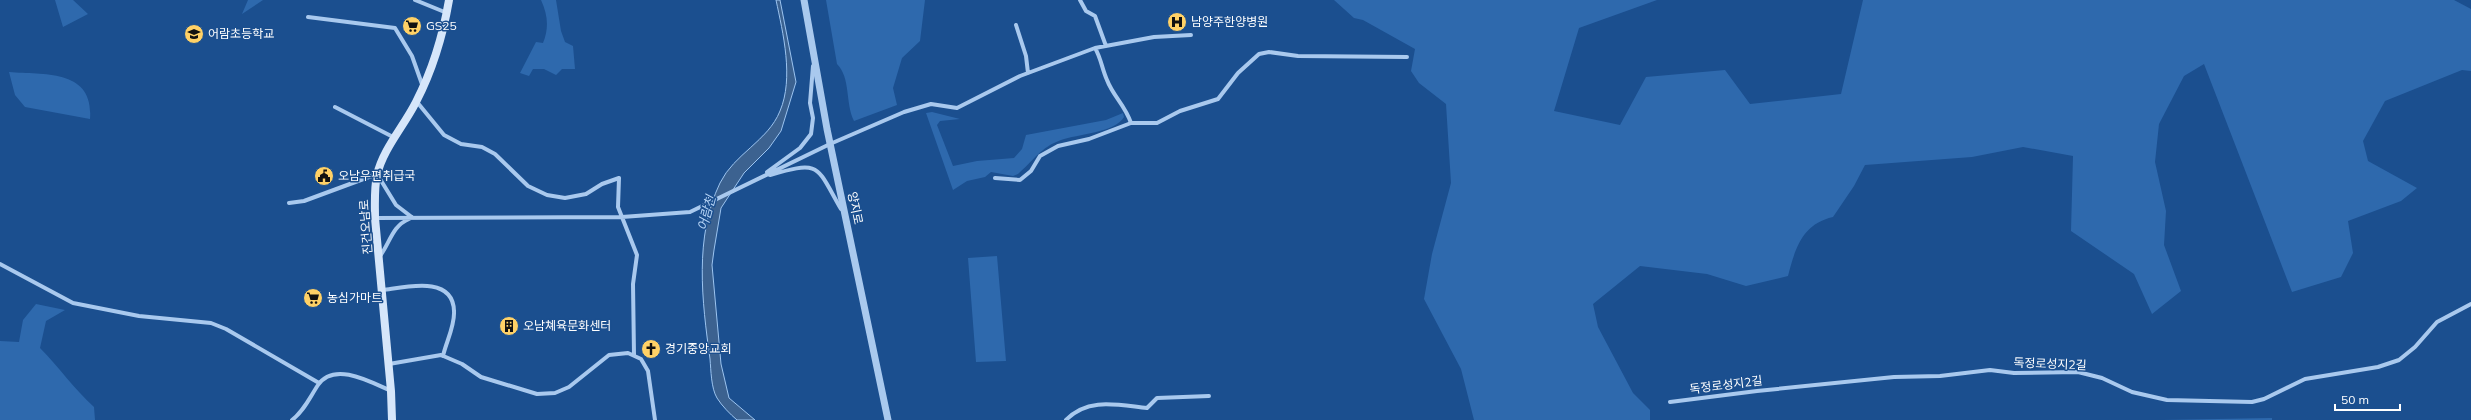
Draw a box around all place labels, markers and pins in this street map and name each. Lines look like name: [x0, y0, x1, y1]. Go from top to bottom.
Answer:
hospital icon: 남양주한양병원: [1166, 11, 1188, 33]
place label: 남양주한양병원: [1191, 14, 1268, 29]
supermarket icon: GS25: [401, 15, 423, 37]
place label: GS25: [426, 18, 457, 33]
school or university icon: 어람초등학교: [183, 23, 205, 45]
place label: 어람초등학교: [208, 26, 274, 41]
public building icon: 오남우편취급국: [313, 165, 335, 187]
place label: 오남우편취급국: [338, 168, 415, 183]
supermarket icon: 농심가마트: [302, 287, 324, 309]
place label: 농심가마트: [327, 290, 382, 305]
building icon: 오남쳬육문화센터: [498, 315, 520, 337]
place label: 오남쳬육문화센터: [523, 318, 611, 333]
church icon: 경기중앙교회: [640, 338, 662, 360]
place label: 경기중앙교회: [665, 341, 731, 356]

